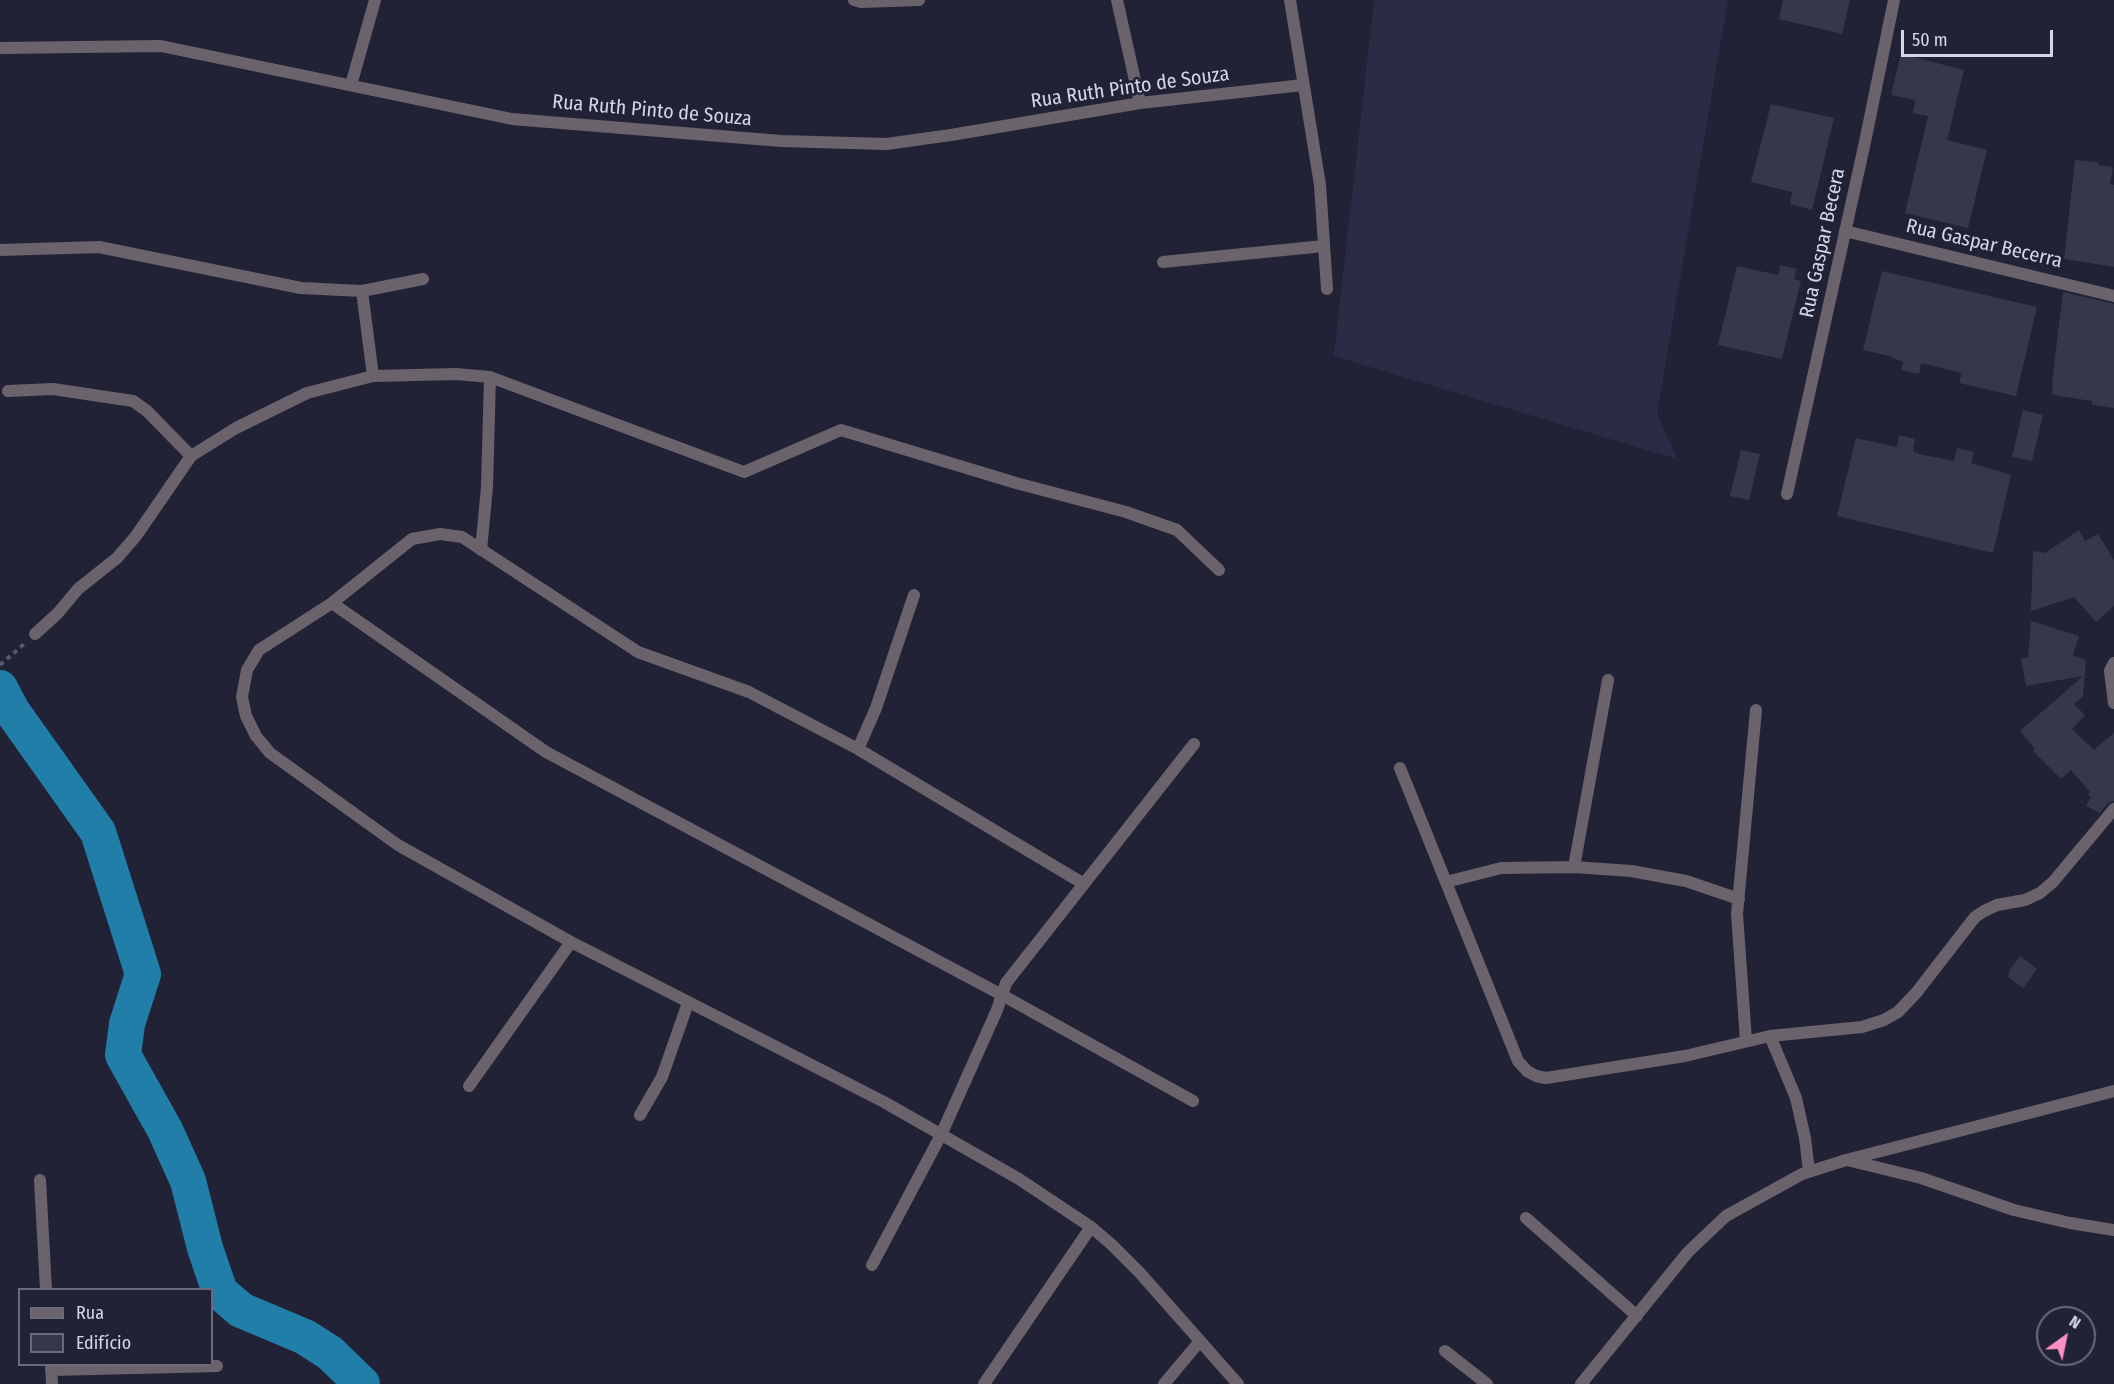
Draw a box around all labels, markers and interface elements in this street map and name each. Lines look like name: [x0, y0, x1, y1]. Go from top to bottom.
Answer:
scale bar: [1904, 18, 2056, 56]
text: 50 m: [1912, 29, 1948, 51]
street label: Rua Ruth Pinto de Souza: [1029, 62, 1231, 114]
street label: Rua Ruth Pinto de Souza: [551, 90, 753, 132]
street label: Rua Gaspar Becera: [1795, 166, 1851, 320]
street label: Rua Gaspar Becerra: [1904, 214, 2064, 274]
legend: [18, 1288, 213, 1366]
text: Rua: [76, 1302, 104, 1324]
north arrow: [2036, 1306, 2096, 1366]
text: N: [2066, 1312, 2084, 1333]
text: Edifício: [76, 1332, 131, 1354]

